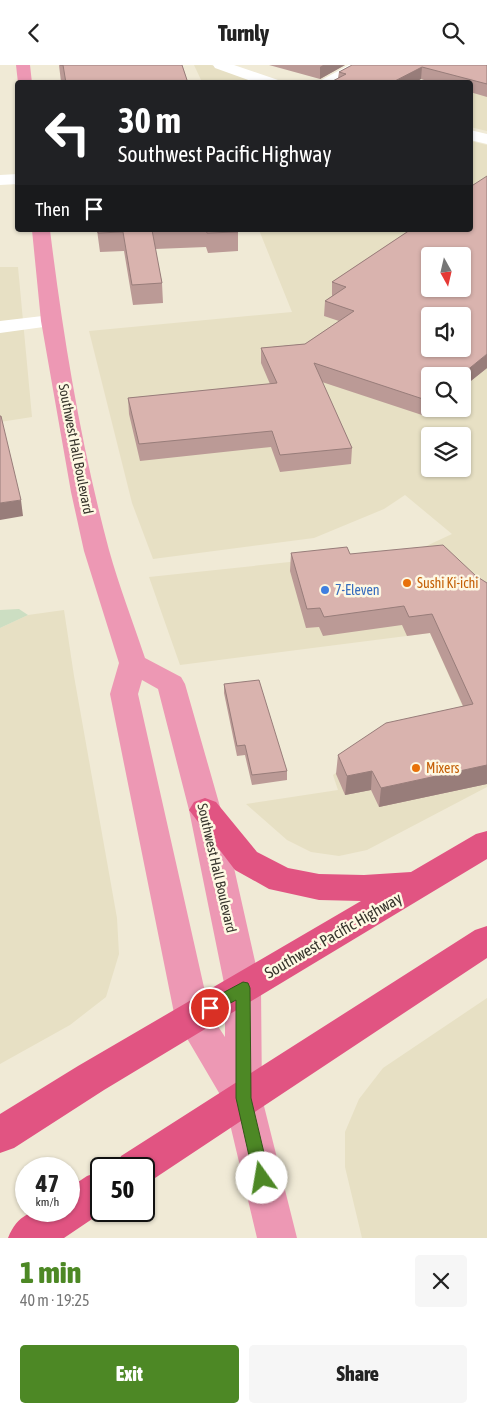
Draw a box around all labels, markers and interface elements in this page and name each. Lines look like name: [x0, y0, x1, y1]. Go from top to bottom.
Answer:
icon: back: [20, 19, 48, 47]
icon: search: [439, 19, 467, 47]
text: Turnly: [218, 20, 269, 46]
icon: left: [35, 100, 100, 165]
text: 30 m: [118, 100, 181, 140]
text: Southwest Pacific Highway: [118, 141, 331, 167]
icon: arrive: [80, 195, 108, 223]
text: Then: [35, 198, 70, 220]
north arrow: [421, 247, 471, 297]
map controls: [421, 247, 471, 477]
button: sound: [421, 307, 471, 357]
button: search: [421, 367, 471, 417]
street label: Southwest Hall Boulevard: [56, 383, 96, 515]
button: layers: [421, 427, 471, 477]
place label: Sushi Ki-ichi: [417, 575, 479, 591]
marker: Sushi Ki-ichi: [401, 577, 413, 589]
place label: 7-Eleven: [335, 582, 380, 598]
marker: 7-Eleven: [319, 584, 331, 596]
place label: Mixers: [426, 760, 460, 776]
marker: Mixers: [410, 762, 422, 774]
street label: Southwest Hall Boulevard: [194, 802, 240, 934]
street label: Southwest Pacific Highway: [261, 888, 406, 982]
pin: [189, 987, 231, 1029]
icon: arrive: [196, 994, 224, 1022]
position arrow: [235, 1151, 287, 1203]
speed limit sign: 50: [90, 1157, 155, 1222]
text: 47: [36, 1169, 59, 1197]
text: km/h: [36, 1195, 59, 1209]
text: 1 min: [20, 1255, 81, 1289]
button: close: [415, 1255, 467, 1307]
text: 40 m · 19:25: [20, 1291, 90, 1309]
button: Exit: [20, 1345, 239, 1403]
button: Share: [249, 1345, 467, 1403]

